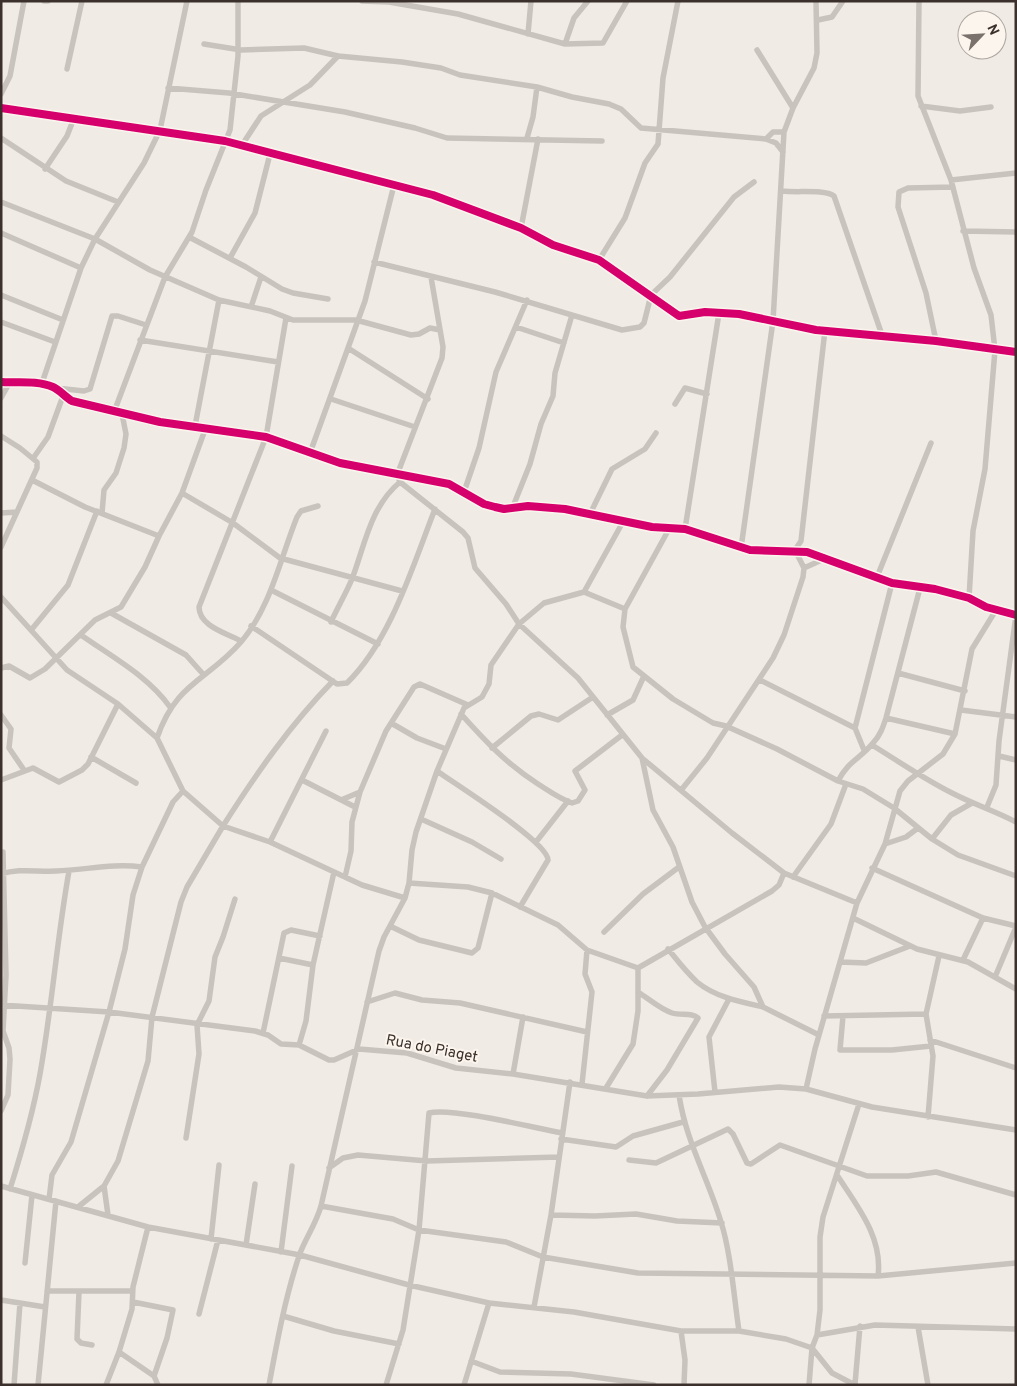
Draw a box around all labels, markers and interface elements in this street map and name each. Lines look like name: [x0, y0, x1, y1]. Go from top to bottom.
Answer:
north arrow: [957, 10, 1007, 60]
text: N: [983, 22, 1002, 38]
street label: Rua do Piaget: [384, 1031, 479, 1068]

